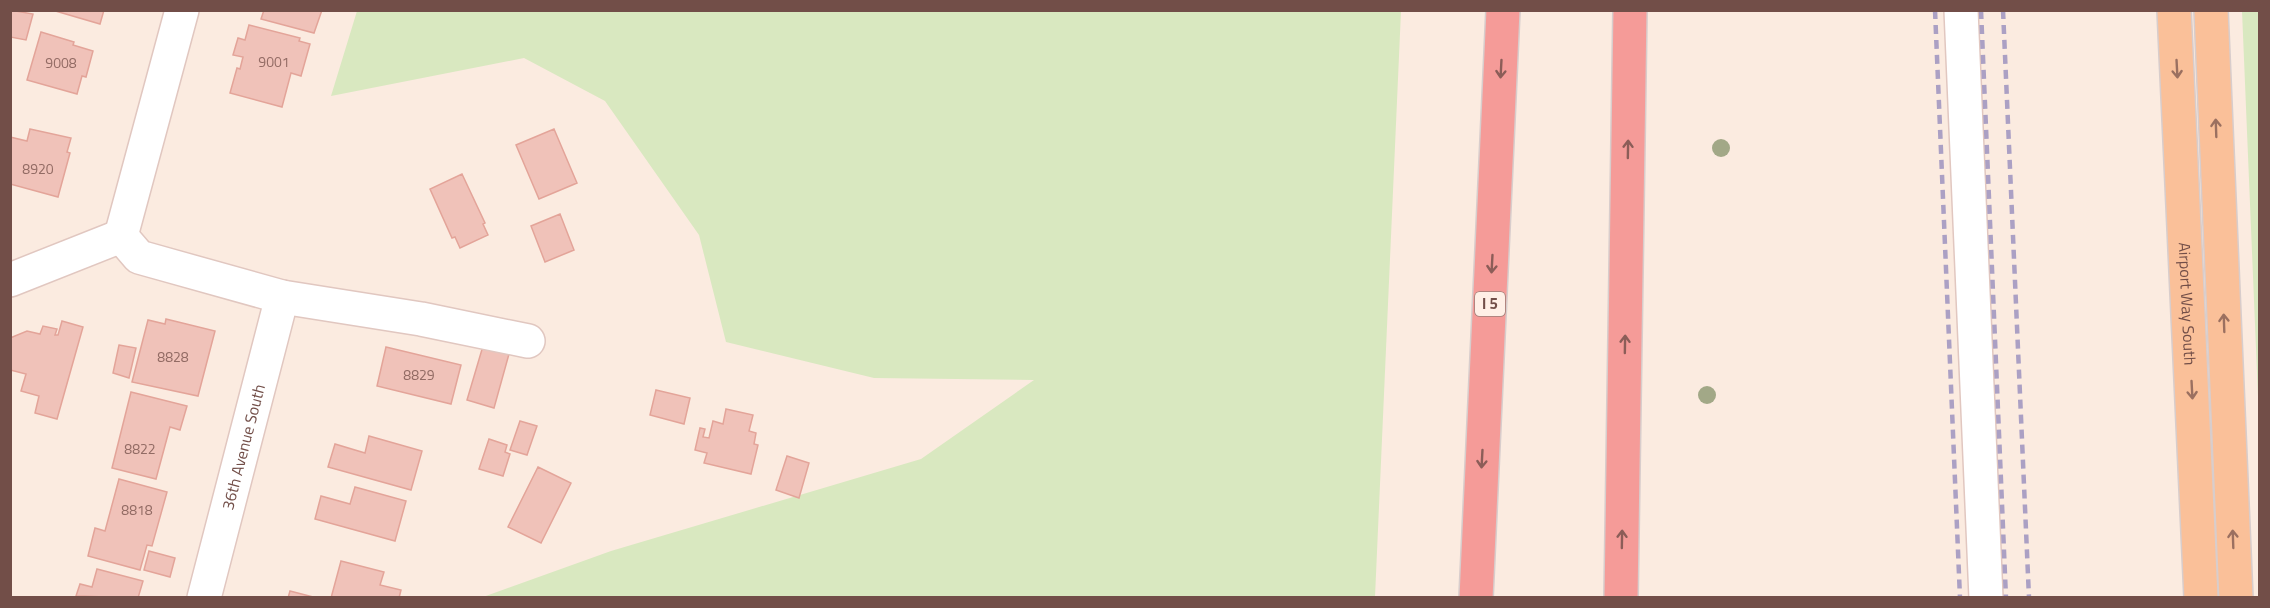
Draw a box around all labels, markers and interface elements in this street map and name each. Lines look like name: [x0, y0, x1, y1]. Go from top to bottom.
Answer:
house number: 9001: [258, 51, 290, 72]
house number: 9008: [45, 52, 77, 73]
one-way arrow: [1495, 58, 1506, 78]
one-way arrow: [2171, 58, 2182, 78]
one-way arrow: [2211, 119, 2222, 139]
one-way arrow: [1622, 140, 1634, 160]
house number: 8920: [22, 158, 54, 179]
street label: Airport Way South: [2173, 242, 2202, 366]
one-way arrow: [1486, 253, 1497, 273]
road number: I 5: [1475, 292, 1505, 316]
one-way arrow: [2219, 314, 2230, 334]
one-way arrow: [1619, 335, 1631, 355]
house number: 8828: [157, 346, 189, 367]
house number: 8829: [403, 364, 435, 385]
one-way arrow: [2186, 379, 2197, 399]
street label: 36th Avenue South: [215, 381, 271, 513]
house number: 8822: [124, 438, 156, 459]
one-way arrow: [1477, 448, 1488, 468]
house number: 8818: [121, 499, 153, 520]
one-way arrow: [1616, 530, 1628, 550]
one-way arrow: [2228, 530, 2239, 550]

